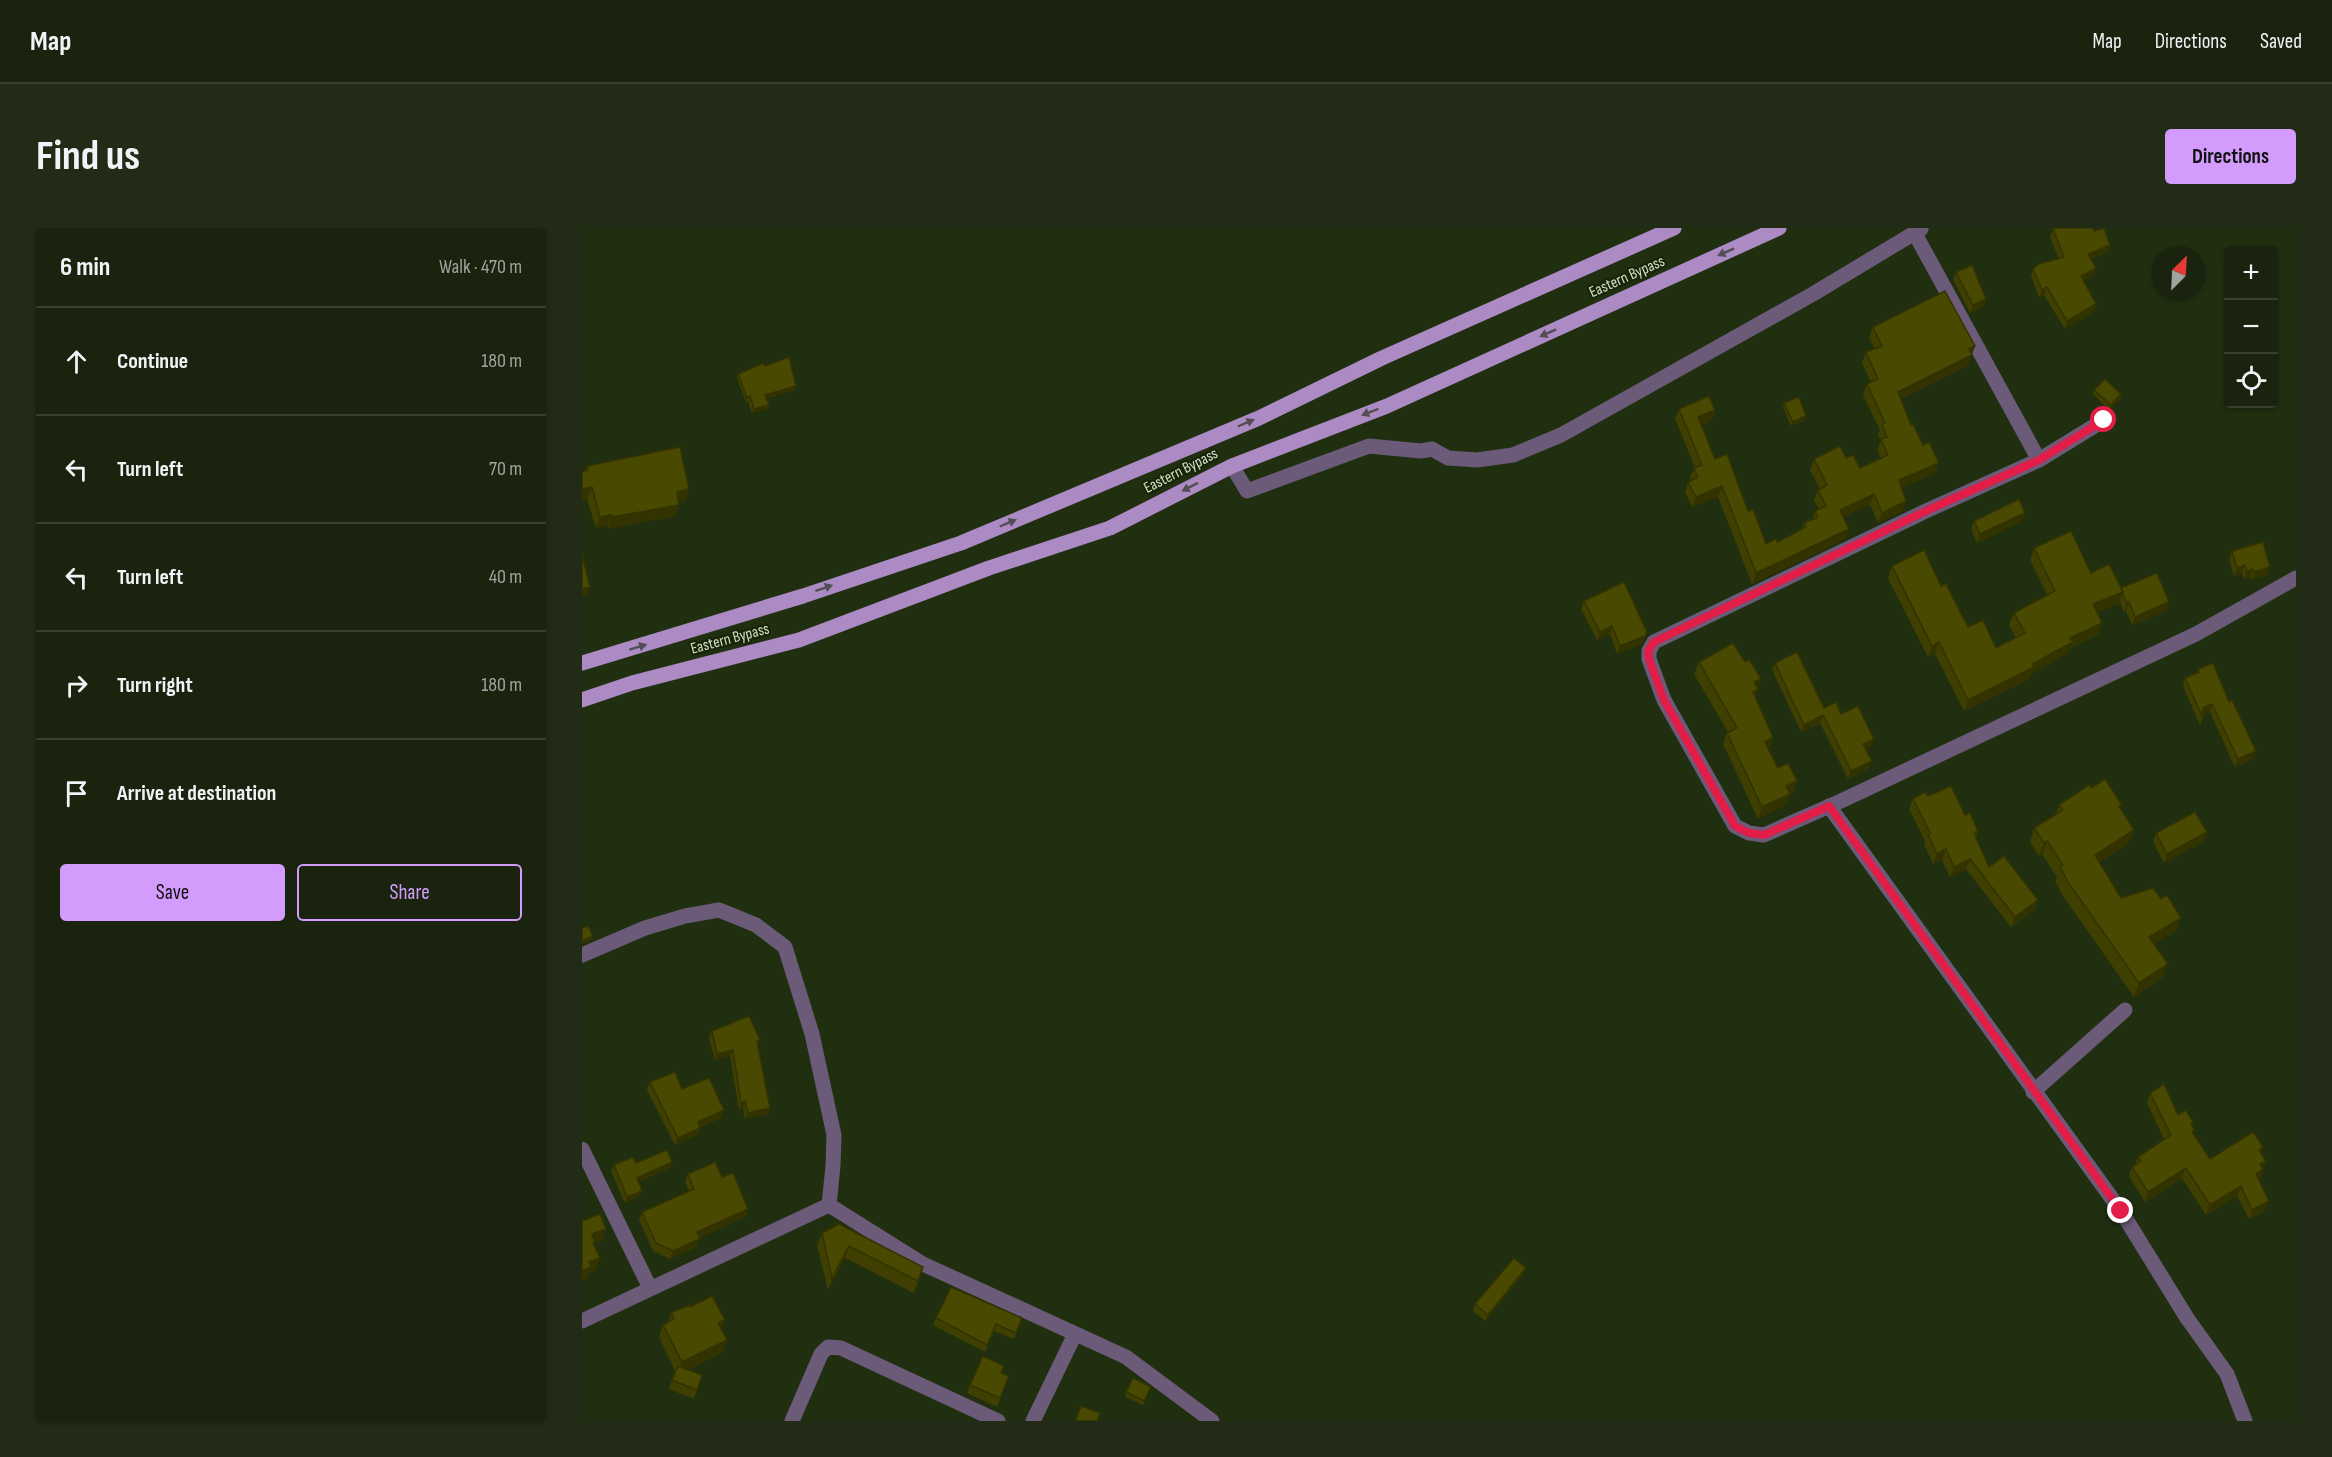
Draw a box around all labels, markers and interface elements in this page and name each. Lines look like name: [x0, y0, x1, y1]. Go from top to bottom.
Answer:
text: Map: [30, 25, 71, 58]
text: Map: [2092, 29, 2122, 54]
text: Directions: [2155, 29, 2227, 54]
text: Saved: [2260, 29, 2302, 54]
button: Directions: [2165, 129, 2296, 184]
text: Find us: [36, 131, 140, 182]
north arrow: [2152, 246, 2206, 300]
map controls: [2224, 246, 2278, 408]
button: +: [2224, 246, 2278, 300]
one-way arrow: [1717, 248, 1735, 257]
text: 6 min: [60, 252, 110, 283]
street label: Eastern Bypass: [1586, 252, 1668, 302]
text: Walk · 470 m: [439, 255, 522, 279]
button: −: [2224, 300, 2278, 354]
one-way arrow: [1540, 328, 1557, 337]
icon: ahead: [60, 345, 93, 378]
text: Continue: [117, 348, 188, 375]
text: 180 m: [481, 349, 522, 373]
button: locate: [2224, 354, 2278, 408]
route start: [2090, 406, 2116, 432]
one-way arrow: [1361, 407, 1379, 417]
one-way arrow: [1237, 418, 1255, 428]
street label: Eastern Bypass: [1141, 444, 1221, 498]
icon: left: [60, 453, 93, 486]
text: Turn left: [117, 456, 183, 483]
text: 70 m: [489, 457, 522, 481]
one-way arrow: [1182, 482, 1199, 492]
one-way arrow: [999, 518, 1017, 528]
icon: left: [60, 561, 93, 594]
text: Turn left: [117, 564, 183, 591]
text: 40 m: [489, 565, 522, 589]
one-way arrow: [815, 583, 833, 593]
street label: Eastern Bypass: [689, 619, 772, 659]
one-way arrow: [629, 642, 647, 651]
icon: right: [60, 669, 93, 702]
text: Turn right: [117, 672, 193, 699]
text: 180 m: [481, 673, 522, 697]
icon: arrive: [60, 777, 93, 810]
text: Arrive at destination: [117, 780, 276, 807]
button: Save: [60, 864, 285, 921]
button: Share: [297, 864, 522, 921]
route end: [2107, 1197, 2133, 1223]

